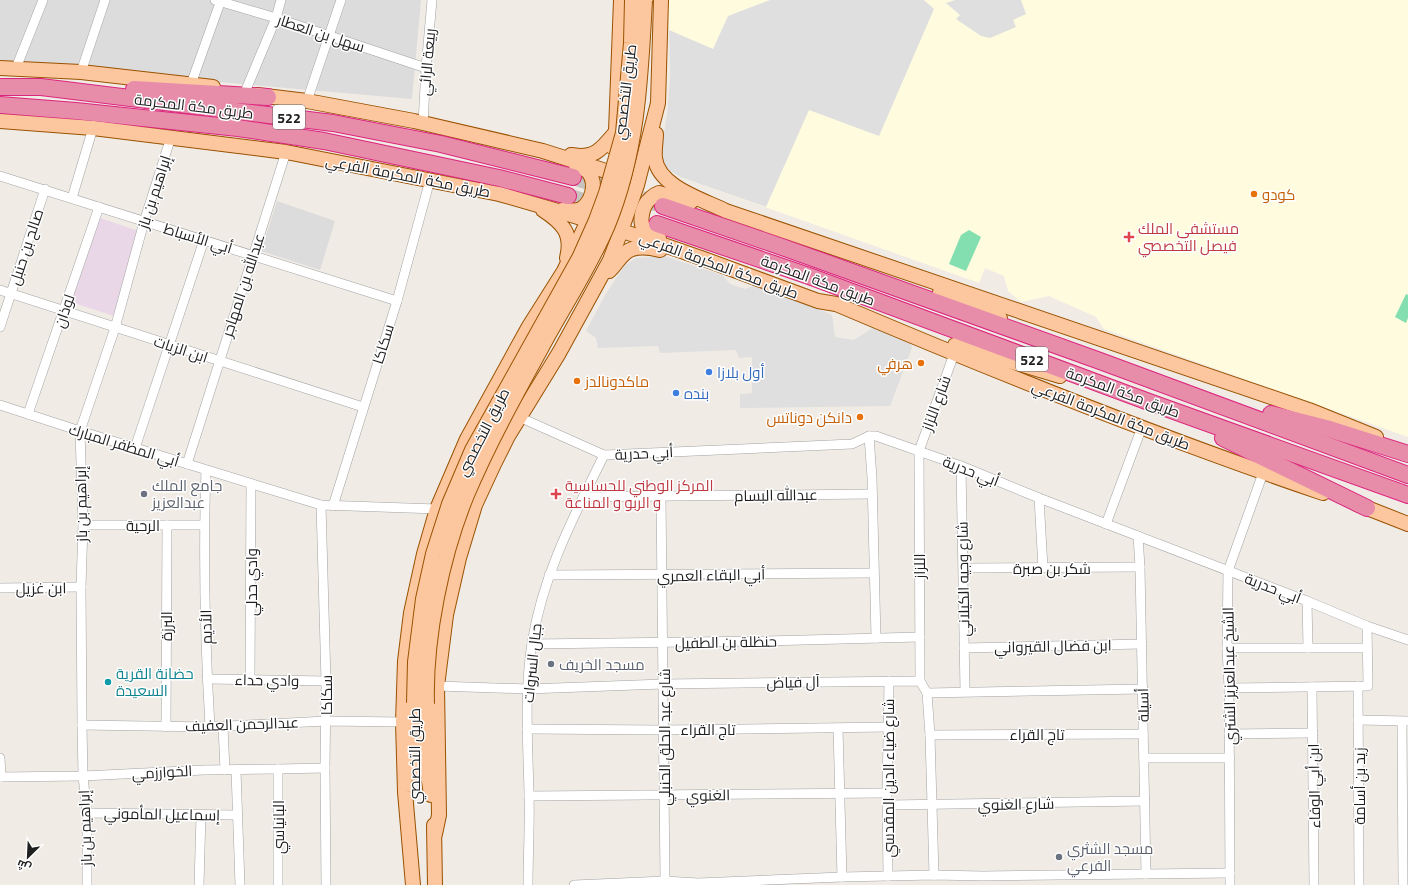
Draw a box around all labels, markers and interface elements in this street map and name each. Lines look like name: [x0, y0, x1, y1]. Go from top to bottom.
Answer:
street label: سهل بن العطار: [273, 8, 368, 58]
street label: ربيعة الرائي: [413, 27, 442, 97]
street label: طريق التخصصي: [608, 43, 643, 141]
street label: طريق مكة المكرمة: [133, 87, 255, 125]
road number: 522: [273, 105, 305, 129]
street label: طريق مكة المكرمة الفرعي: [323, 149, 492, 204]
street label: إبراهيم بن باز: [131, 152, 177, 233]
place label: كودو: [1262, 183, 1295, 206]
marker: كودو: [1249, 189, 1259, 199]
street label: صالح بن حنبل: [3, 206, 49, 288]
street label: أبي الأسباط: [160, 217, 235, 260]
place label: مستشفى الملك فيصل التخصصي: [1138, 217, 1239, 258]
street label: طريق مكة المكرمة الفرعي: [636, 226, 802, 305]
street label: عبدالله بن المهاجر: [215, 230, 271, 341]
marker: مستشفى الملك فيصل التخصصي: [1123, 231, 1135, 243]
street label: طريق مكة المكرمة: [758, 249, 878, 311]
street label: لوذان: [48, 291, 80, 331]
street label: سكاكا: [366, 321, 400, 367]
street label: ابن الزيات: [151, 329, 211, 369]
road number: 522: [1016, 347, 1048, 371]
place label: هرفي: [877, 352, 913, 376]
marker: هرفي: [916, 358, 926, 368]
place label: أول بلازا: [717, 361, 765, 384]
street label: طريق مكة المكرمة: [1063, 361, 1183, 423]
marker: أول بلازا: [704, 367, 714, 377]
place label: ماكدونالدز: [584, 370, 649, 393]
street label: شارع اللزاز: [915, 372, 957, 435]
street label: طريق مكة المكرمة الفرعي: [1028, 374, 1193, 457]
marker: ماكدونالدز: [572, 376, 582, 386]
place label: بنده: [684, 382, 709, 405]
street label: طريق التخصصي: [451, 384, 516, 481]
marker: بنده: [671, 388, 681, 398]
place label: دانكن دوناتس: [766, 406, 852, 429]
marker: دانكن دوناتس: [855, 412, 865, 422]
street label: أبي المظفر المبارك: [66, 417, 182, 474]
street label: أبي حدرية: [614, 440, 674, 467]
street label: أبي حدرية: [939, 450, 1003, 493]
street label: إبراهيم بن باز: [69, 466, 93, 543]
place label: جامع الملك عبدالعزيز: [151, 474, 222, 514]
place label: المركز الوطني للحساسية و الربو و المناعة: [565, 474, 714, 514]
street label: عبدالله البسام: [734, 483, 818, 507]
marker: المركز الوطني للحساسية و الربو و المناعة: [550, 488, 562, 500]
marker: جامع الملك عبدالعزيز: [139, 489, 149, 499]
street label: الرحية: [126, 514, 160, 537]
street label: شارع وجيه الكيلاني: [950, 521, 977, 637]
street label: وادي حدلي: [240, 548, 264, 616]
street label: اللزاز: [908, 553, 931, 580]
street label: شكر بن صبرة: [1013, 557, 1091, 580]
street label: أبي البقاء العمري: [657, 563, 765, 588]
street label: أبي حدرية: [1241, 567, 1305, 610]
street label: ابن غزيل: [15, 576, 67, 600]
street label: الشيخ عبدالعزيز الشتري: [1216, 607, 1243, 745]
street label: الأديم: [194, 609, 218, 645]
street label: البرزة: [155, 611, 178, 641]
street label: جبال السروات: [516, 622, 548, 704]
street label: حنظلة بن الطفيل: [675, 630, 777, 654]
street label: ابن فضال القيرواني: [994, 633, 1112, 660]
place label: مسجد الخريف: [559, 653, 645, 676]
marker: مسجد الخريف: [546, 659, 556, 669]
place label: حضانة القرية السعيدة: [116, 662, 194, 702]
street label: وادي حداء: [234, 668, 300, 693]
street label: شارع عبد الحلق الحنبلي: [653, 668, 677, 806]
street label: آل فياض: [766, 670, 820, 694]
street label: سكاكا: [315, 675, 338, 715]
marker: حضانة القرية السعيدة: [103, 677, 113, 687]
street label: أسيلة: [1131, 688, 1155, 722]
street label: شارع ضياء الدين المقدسي: [877, 698, 901, 858]
street label: طريق التخصصي: [403, 708, 427, 804]
street label: عبدالرحمن العفيف: [185, 711, 299, 737]
street label: تاج القراء: [681, 718, 735, 741]
street label: تاج القراء: [1010, 723, 1064, 746]
street label: ابن أبي الوفاء: [1302, 743, 1327, 829]
street label: زيد بن أسامة: [1348, 747, 1371, 825]
street label: الخوارزمي: [131, 759, 193, 786]
street label: الغنوي: [686, 783, 730, 808]
street label: إبراهيم بن باز: [72, 789, 98, 868]
street label: شارع الغنوي: [978, 792, 1055, 817]
street label: البانياسي: [267, 800, 291, 854]
street label: إسماعيل المأموني: [104, 801, 220, 828]
north arrow: [8, 837, 48, 877]
place label: مسجد الشثري الفرعي: [1067, 837, 1153, 878]
marker: مسجد الشثري الفرعي: [1054, 852, 1064, 862]
text: ش: [14, 856, 34, 876]

